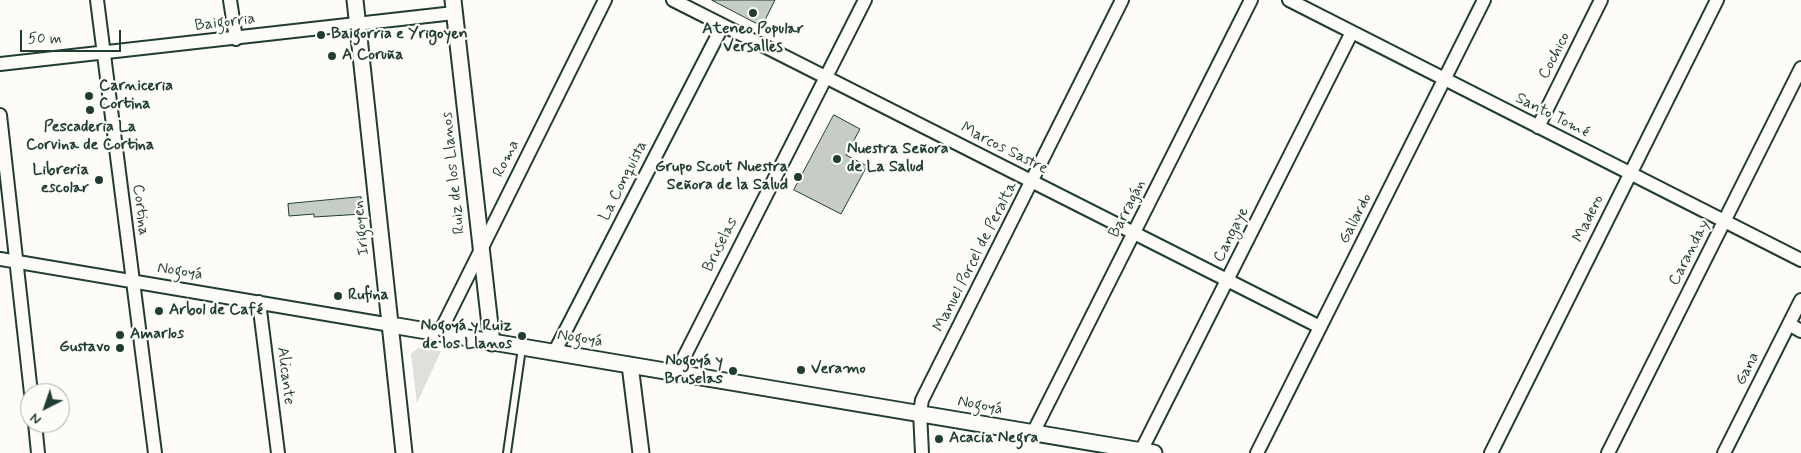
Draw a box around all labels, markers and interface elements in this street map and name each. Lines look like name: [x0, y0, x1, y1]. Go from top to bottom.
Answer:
marker: Ateneo Popular Versalles: [747, 7, 759, 19]
street label: Baigorria: [194, 10, 256, 36]
scale bar: [22, 20, 124, 52]
place label: Ateneo Popular Versalles: [702, 20, 804, 58]
place label: Baigorria e Yrigoyen: [331, 25, 468, 45]
text: 50 m: [28, 29, 62, 49]
marker: Baigorria e Yrigoyen: [315, 29, 327, 41]
street label: Cochico: [1535, 29, 1575, 83]
place label: A Coruña: [342, 46, 403, 66]
marker: A Coruña: [326, 50, 338, 62]
place label: Carniceria Cortina: [99, 77, 173, 115]
street label: Santo Tomé: [1512, 89, 1592, 143]
marker: Carniceria Cortina: [83, 90, 95, 102]
marker: Pescaderia La Corvina de Cortina: [84, 104, 96, 116]
street label: Ruiz de los Llanos: [438, 111, 470, 235]
place label: Pescaderia La Corvina de Cortina: [26, 118, 154, 156]
street label: Marcos Sastre: [957, 119, 1051, 179]
street label: Roma: [490, 137, 524, 181]
street label: La Conquista: [596, 138, 652, 224]
place label: Nuestra Señora de La Salud: [847, 140, 948, 178]
marker: Nuestra Señora de La Salud: [831, 153, 843, 165]
place label: Grupo Scout Nuestra Señora de la Salud: [655, 158, 788, 196]
place label: Libreria escolar: [33, 161, 89, 199]
marker: Grupo Scout Nuestra Señora de la Salud: [792, 171, 804, 183]
marker: Libreria escolar: [93, 174, 105, 186]
street label: Barragán: [1105, 177, 1151, 241]
street label: Manuel Porcel de Peralta: [930, 179, 1022, 335]
street label: Cortina: [127, 183, 153, 237]
street label: Gallardo: [1335, 191, 1377, 247]
street label: Madero: [1569, 192, 1609, 246]
street label: Irigoyen: [350, 200, 374, 256]
street label: Cangaye: [1210, 204, 1254, 266]
street label: Bruselas: [699, 215, 743, 275]
street label: Caranday: [1665, 217, 1715, 289]
street label: Nogoyá: [156, 259, 204, 285]
place label: Rufina: [348, 286, 389, 306]
marker: Rufina: [332, 290, 344, 302]
place label: Arbol de Café: [169, 301, 263, 321]
marker: Arbol de Café: [153, 305, 165, 317]
place label: Nogoyá y Ruiz de los Llanos: [421, 317, 512, 355]
place label: Amarlos: [130, 325, 184, 345]
street label: Nogoyá: [556, 326, 604, 352]
marker: Amarlos: [114, 329, 126, 341]
marker: Nogoyá y Ruiz de los Llanos: [516, 330, 528, 342]
place label: Gustavo: [59, 338, 110, 358]
marker: Gustavo: [114, 342, 126, 354]
street label: Alicante: [272, 346, 298, 406]
street label: Gana: [1732, 349, 1764, 389]
place label: Nogoyá y Bruselas: [665, 352, 723, 390]
place label: Veramo: [811, 360, 866, 380]
marker: Veramo: [795, 364, 807, 376]
marker: Nogoyá y Bruselas: [727, 365, 739, 377]
north arrow: [20, 383, 70, 433]
street label: Nogoyá: [956, 392, 1004, 420]
text: N: [26, 409, 45, 428]
place label: Acacia Negra: [949, 429, 1038, 449]
marker: Acacia Negra: [933, 433, 945, 445]

